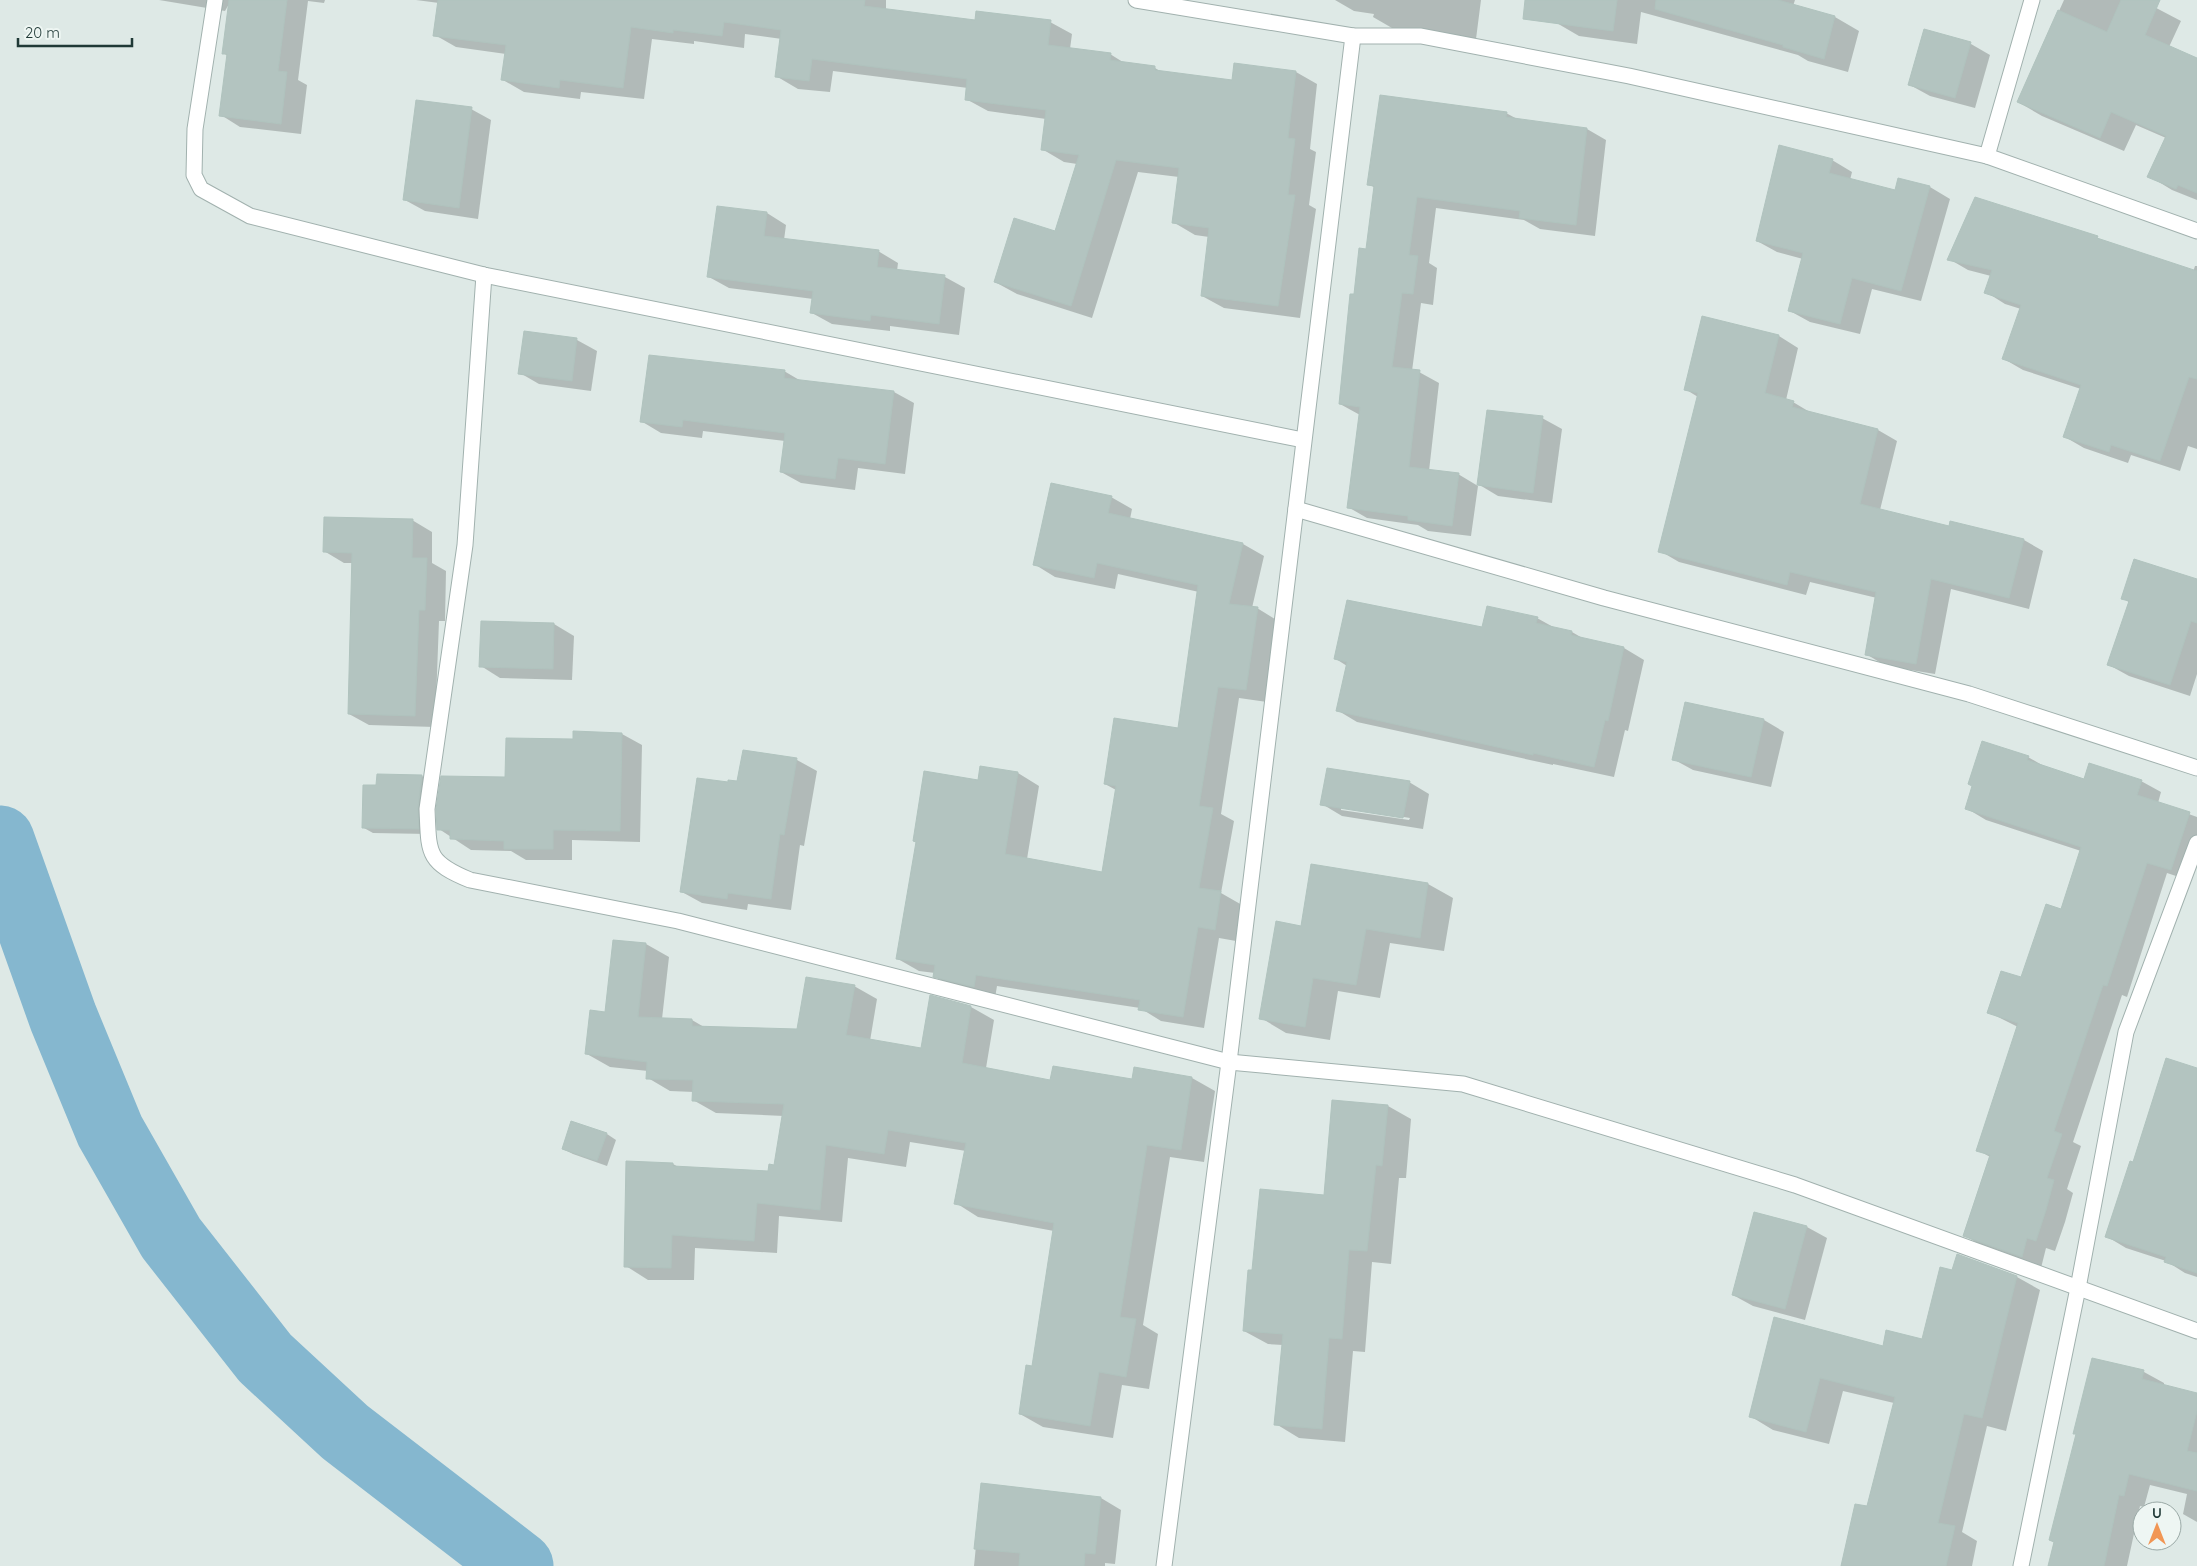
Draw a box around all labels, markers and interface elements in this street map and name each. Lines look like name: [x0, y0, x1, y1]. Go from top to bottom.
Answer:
scale bar: [18, 15, 131, 47]
text: 20 m: [25, 23, 60, 42]
north arrow: [2132, 1501, 2182, 1551]
text: U: [2152, 1504, 2162, 1522]

